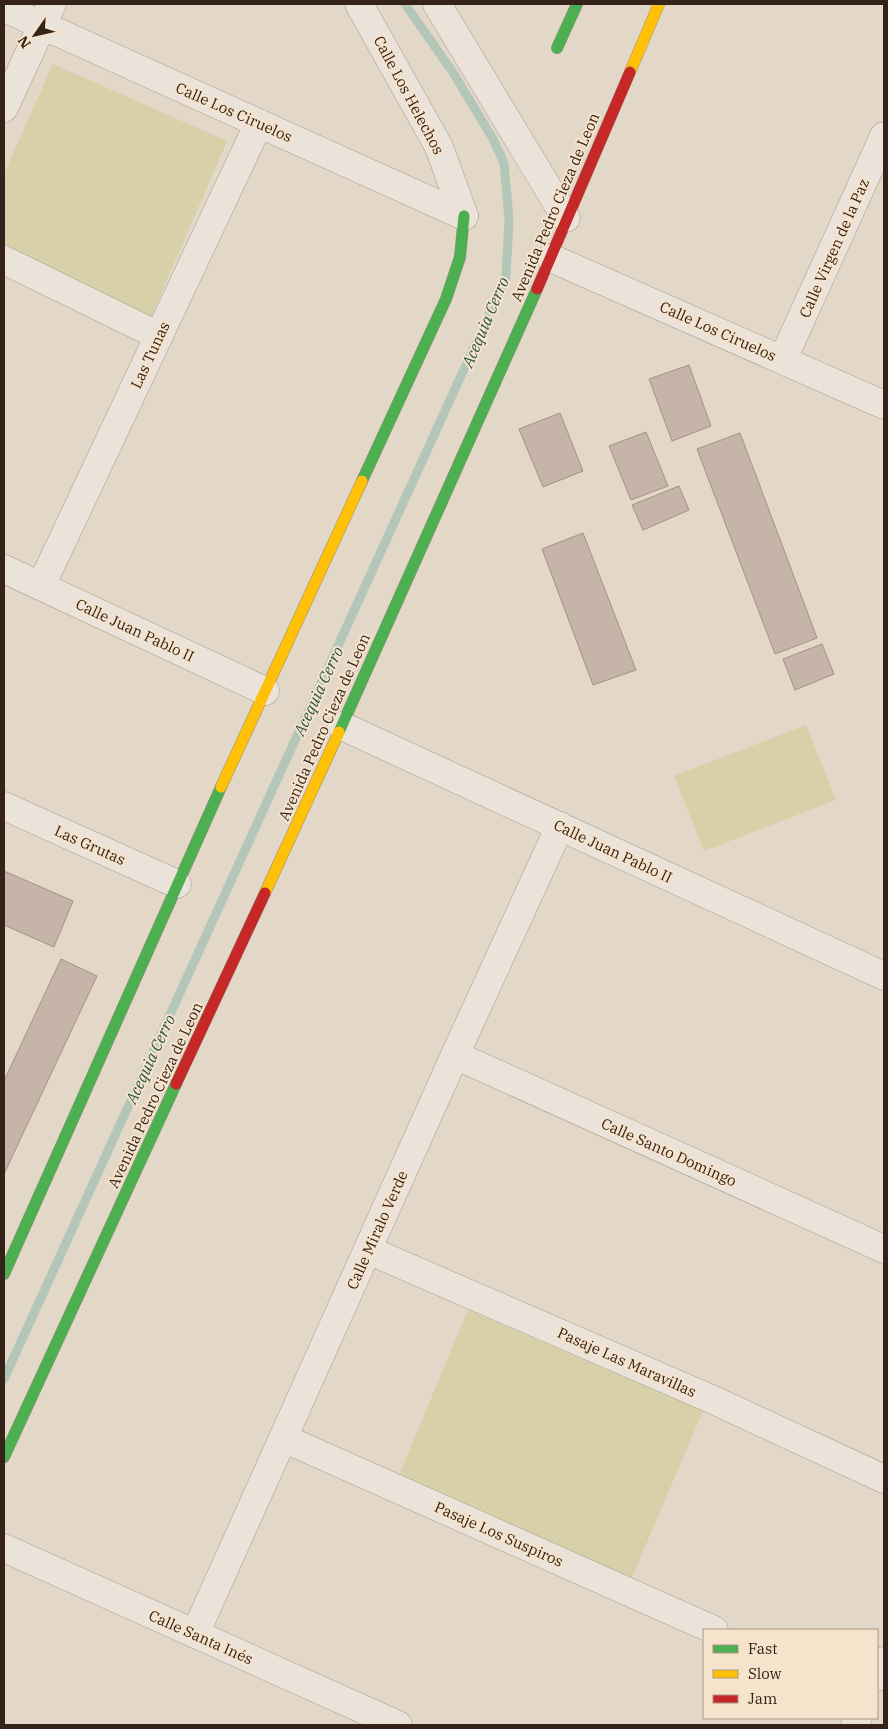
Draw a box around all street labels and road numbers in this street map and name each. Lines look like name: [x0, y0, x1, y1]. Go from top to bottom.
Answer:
street label: Calle Los Helechos: [370, 32, 448, 158]
street label: Calle Los Ciruelos: [173, 78, 295, 146]
street label: Avenida Pedro Cieza de Leon: [507, 109, 604, 304]
street label: Calle Virgen de la Paz: [795, 175, 873, 321]
street label: Calle Los Ciruelos: [657, 297, 779, 365]
street label: Las Tunas: [126, 318, 174, 392]
street label: Calle Juan Pablo II: [73, 594, 197, 666]
street label: Avenida Pedro Cieza de Leon: [274, 630, 374, 824]
street label: Calle Juan Pablo II: [551, 815, 675, 887]
street label: Las Grutas: [52, 821, 128, 869]
street label: Avenida Pedro Cieza de Leon: [103, 999, 207, 1191]
street label: Calle Santo Domingo: [598, 1114, 740, 1190]
street label: Calle Miralo Verde: [342, 1168, 412, 1292]
street label: Pasaje Las Maravillas: [555, 1323, 699, 1401]
street label: Pasaje Los Suspiros: [432, 1497, 566, 1571]
street label: Calle Santa Inés: [146, 1606, 256, 1668]

